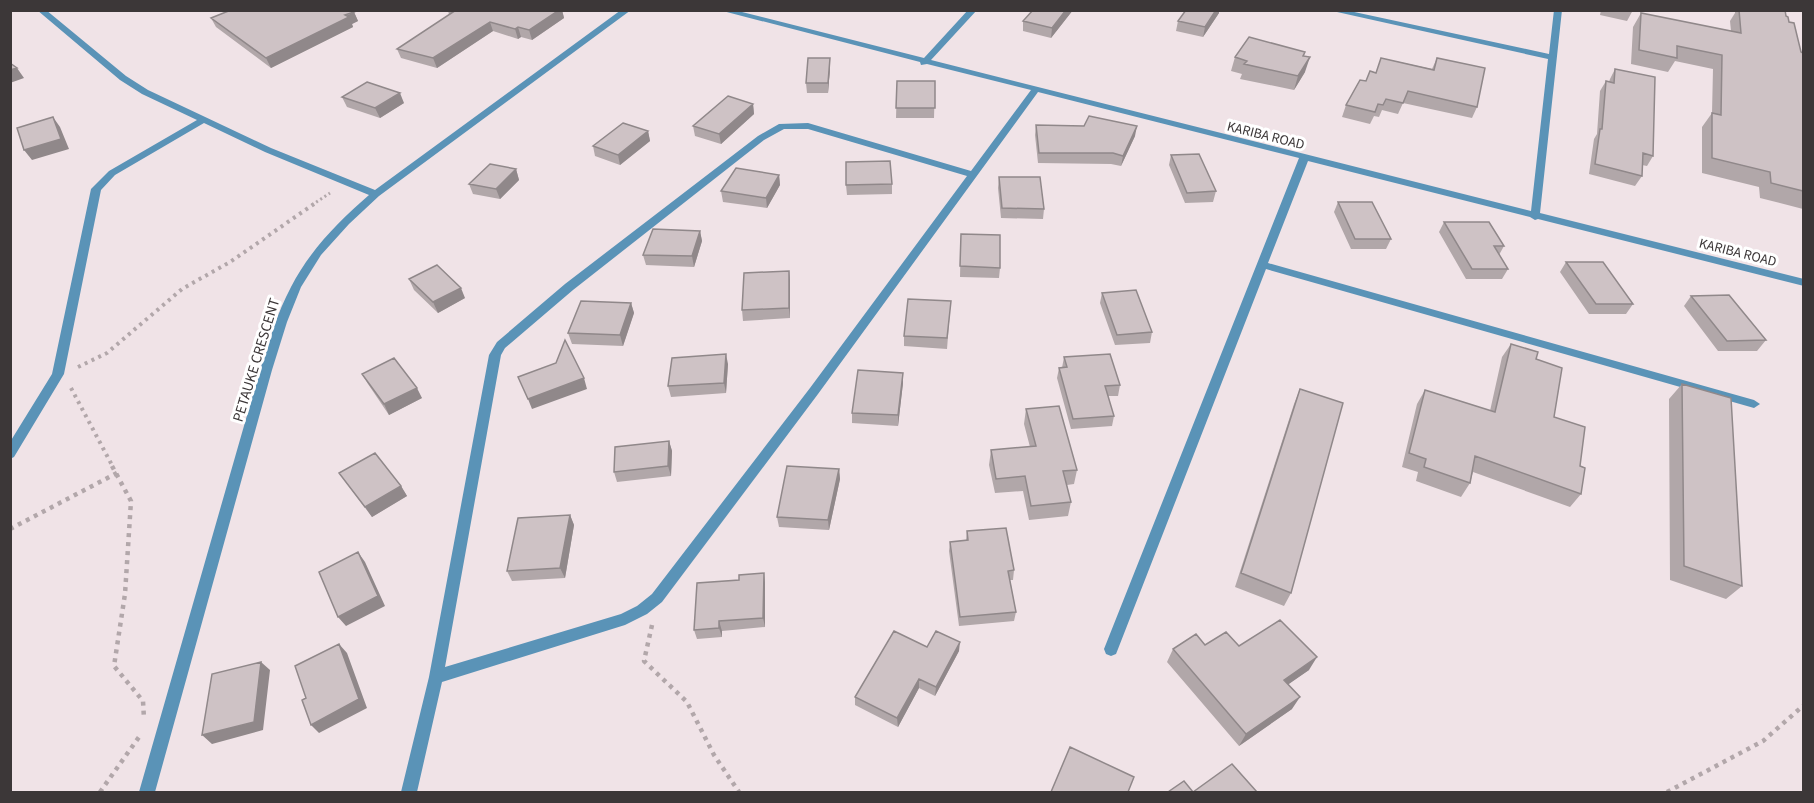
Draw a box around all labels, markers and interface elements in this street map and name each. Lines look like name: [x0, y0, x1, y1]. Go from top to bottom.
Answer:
street label: KARIBA ROAD: [1225, 117, 1307, 155]
street label: KARIBA ROAD: [1697, 234, 1779, 272]
street label: PETAUKE CRESCENT: [228, 296, 285, 425]

